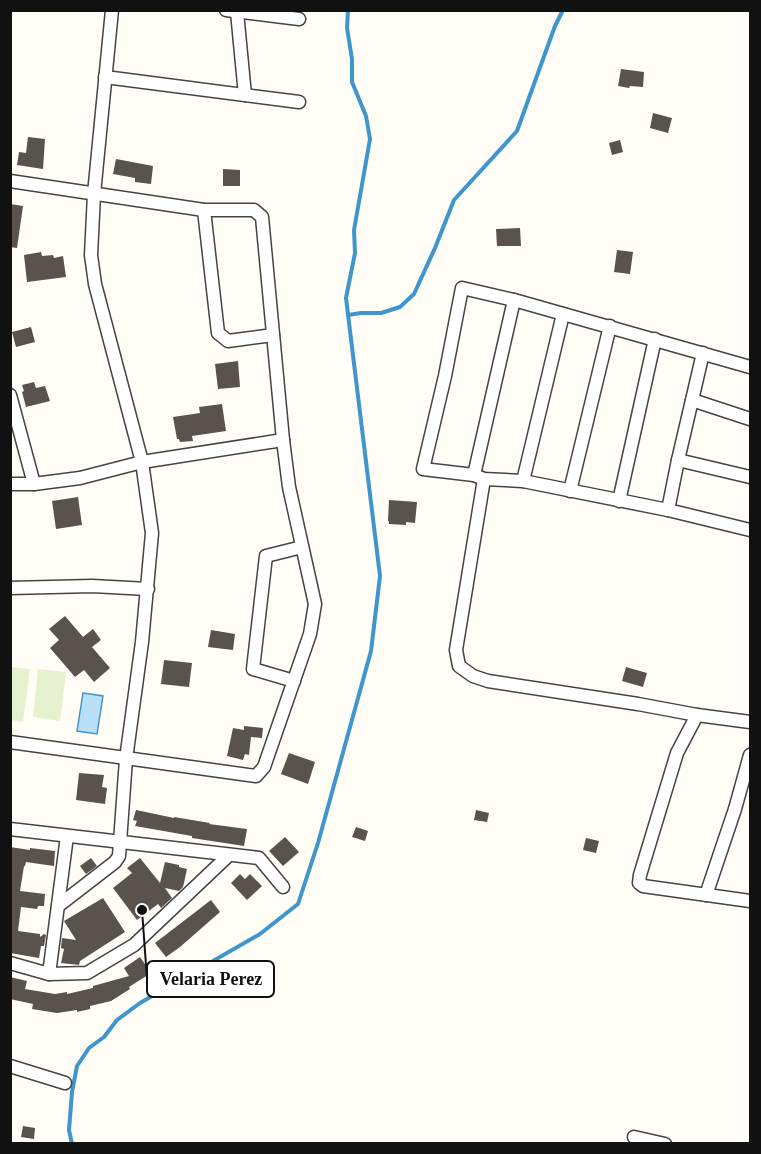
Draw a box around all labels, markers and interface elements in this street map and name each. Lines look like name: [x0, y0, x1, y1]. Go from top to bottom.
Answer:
callout: Velaria Perez: [147, 961, 274, 997]
text: Velaria Perez: [160, 969, 262, 989]

